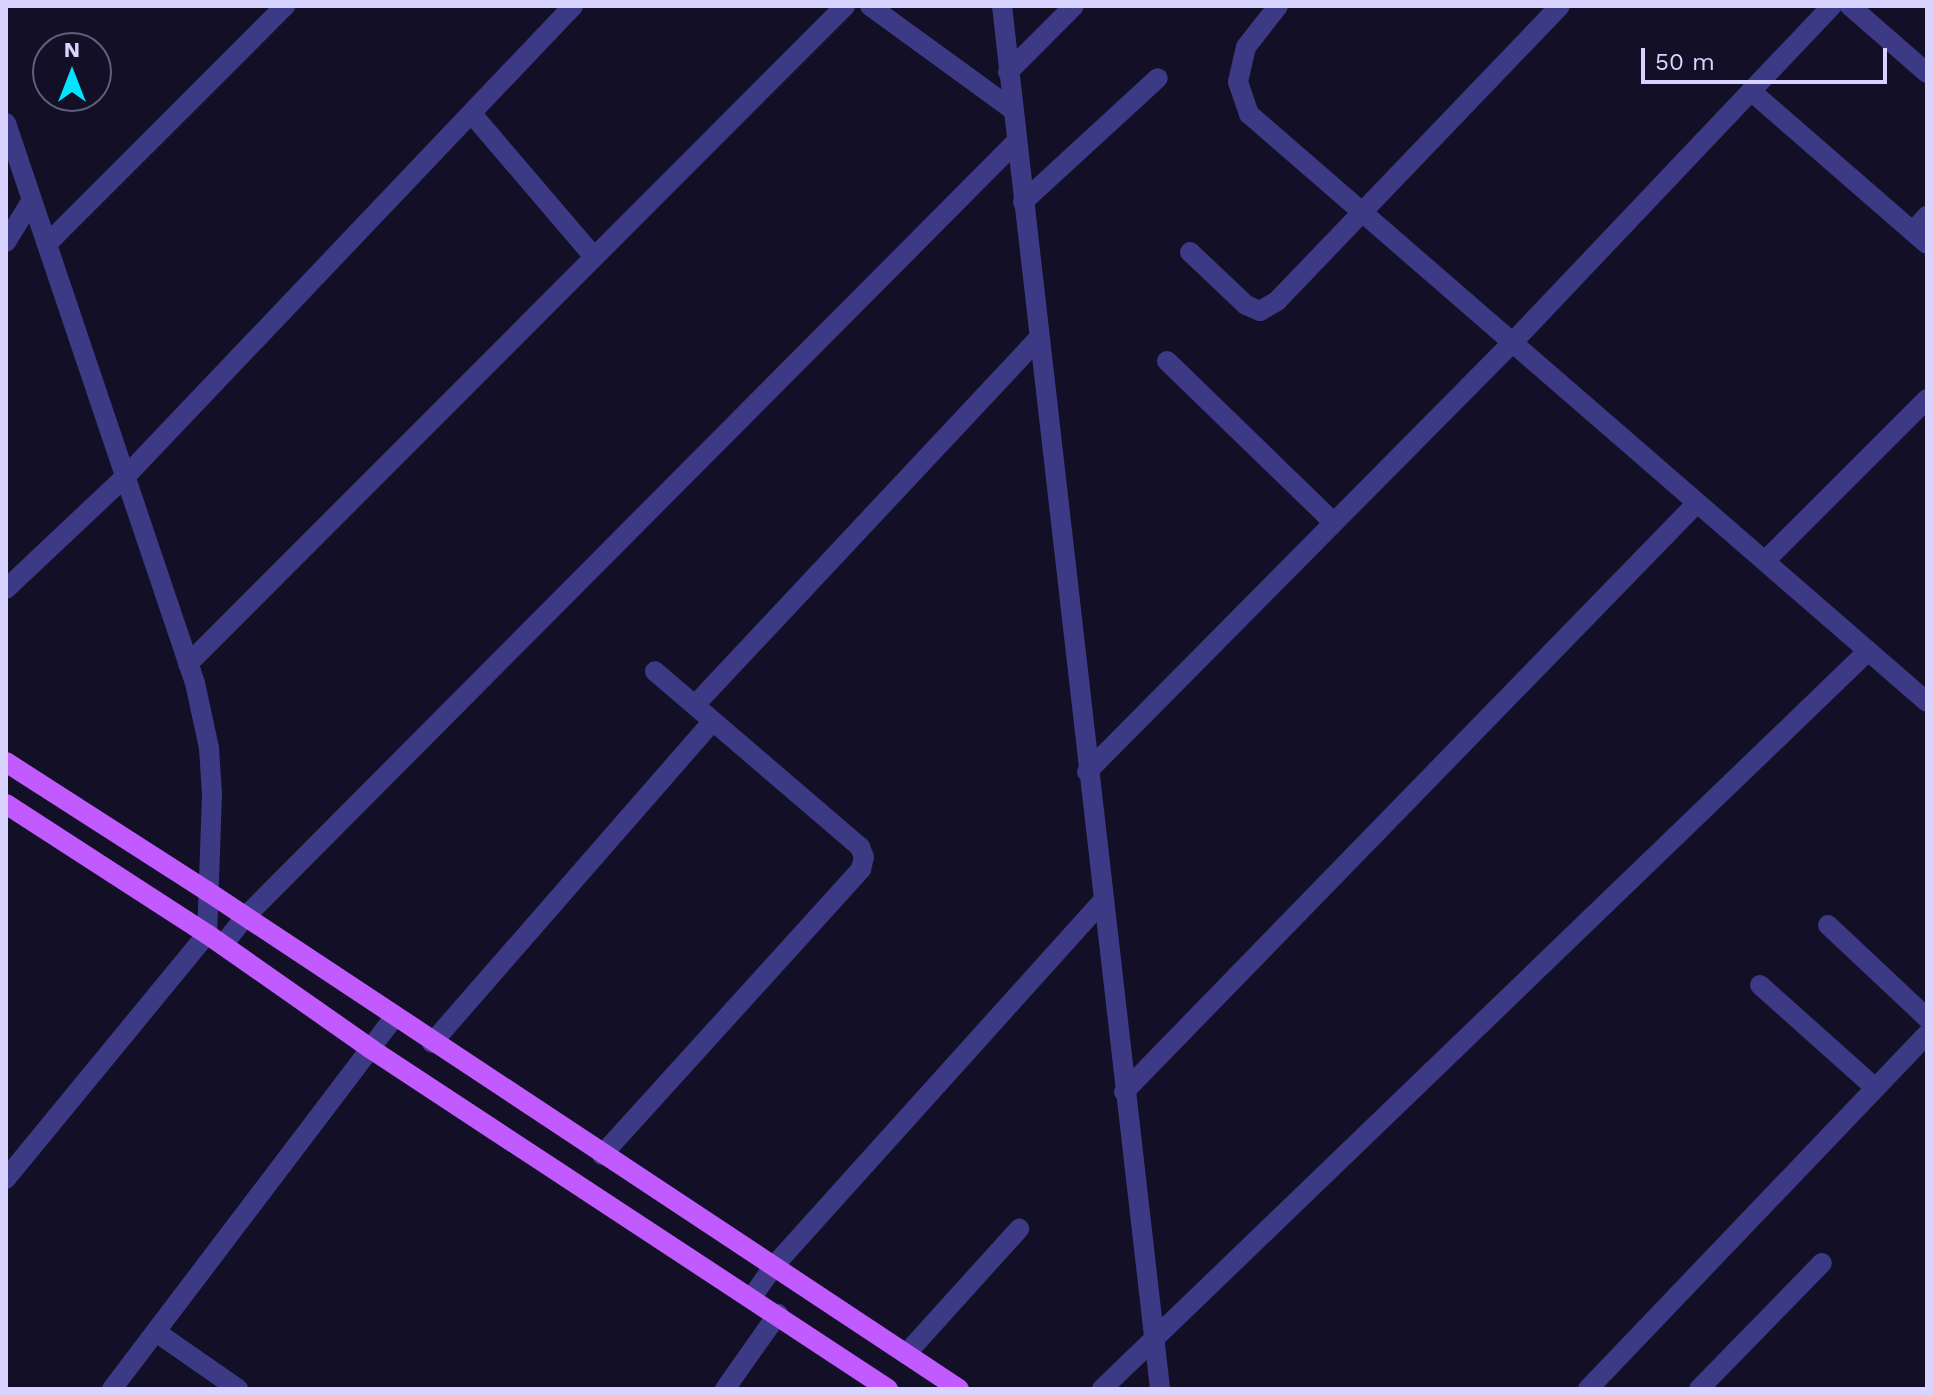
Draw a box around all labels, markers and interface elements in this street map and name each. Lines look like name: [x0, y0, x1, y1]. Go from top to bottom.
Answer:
north arrow: [32, 32, 112, 112]
scale bar: [1645, 32, 1891, 82]
text: N: [64, 37, 80, 62]
text: 50 m: [1655, 48, 1715, 76]

